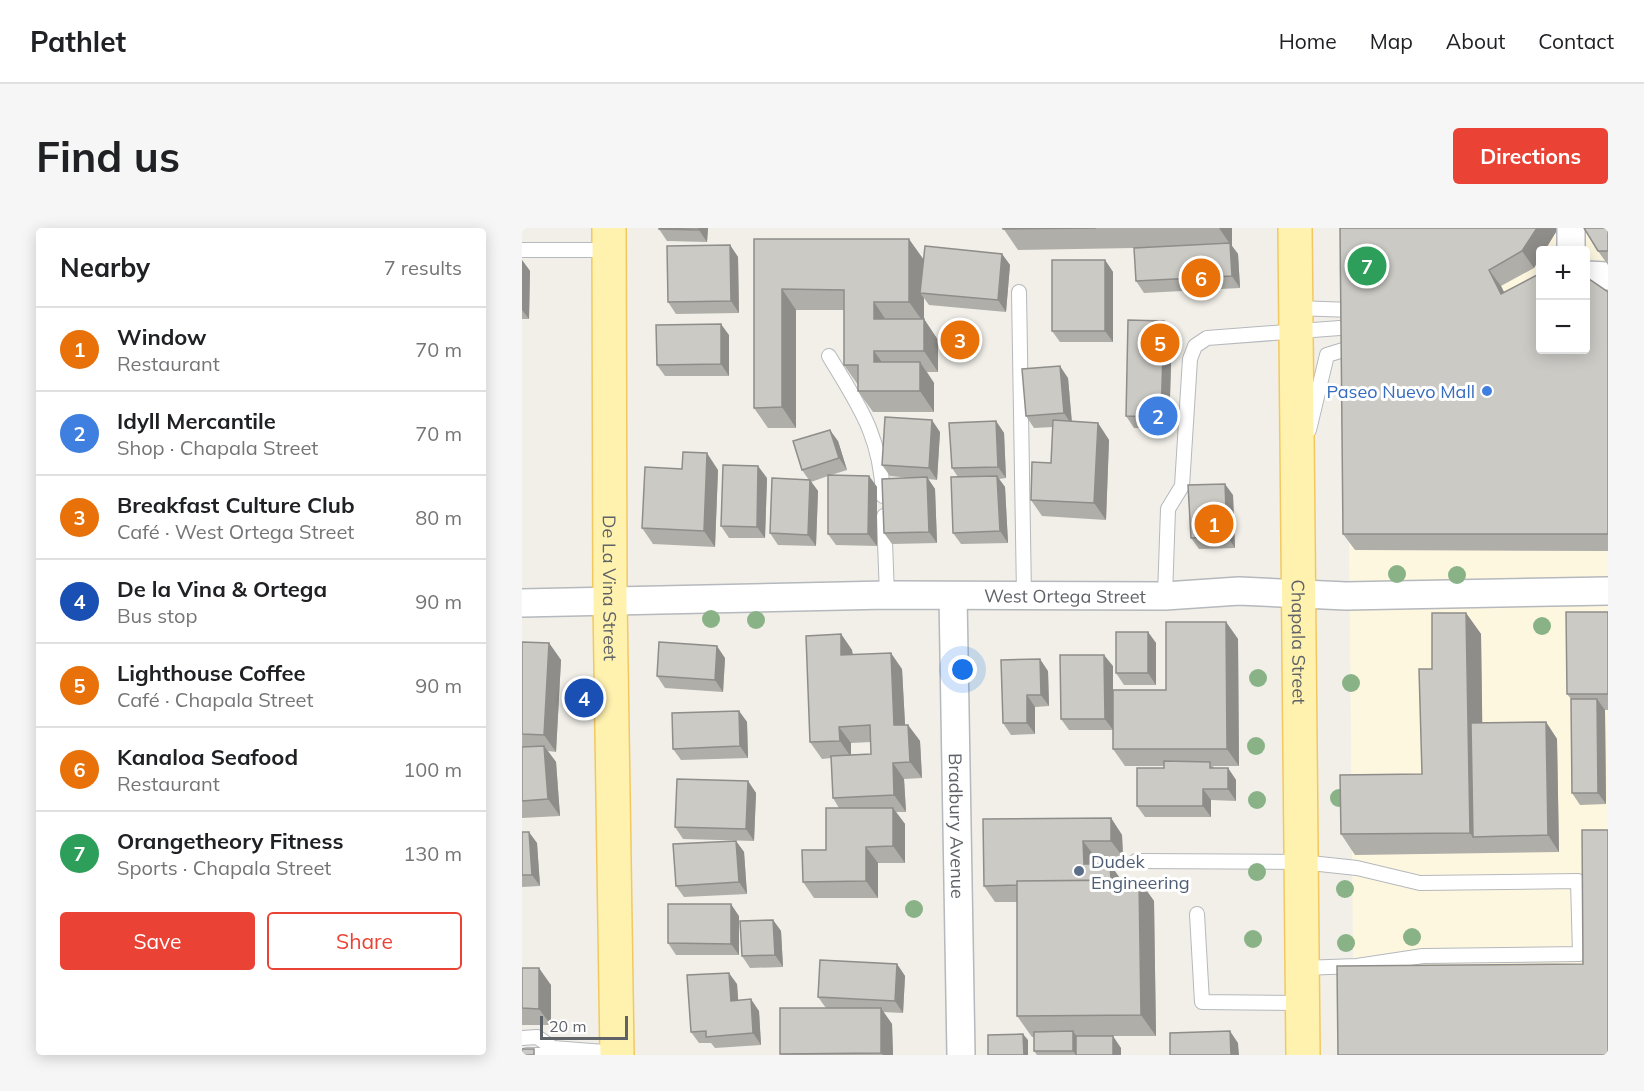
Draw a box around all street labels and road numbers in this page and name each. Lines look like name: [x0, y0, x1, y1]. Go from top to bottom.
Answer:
street label: De La Vina Street: [598, 515, 622, 661]
street label: Chapala Street: [1287, 579, 1311, 705]
street label: West Ortega Street: [984, 584, 1146, 607]
street label: Bradbury Avenue: [944, 753, 970, 899]

